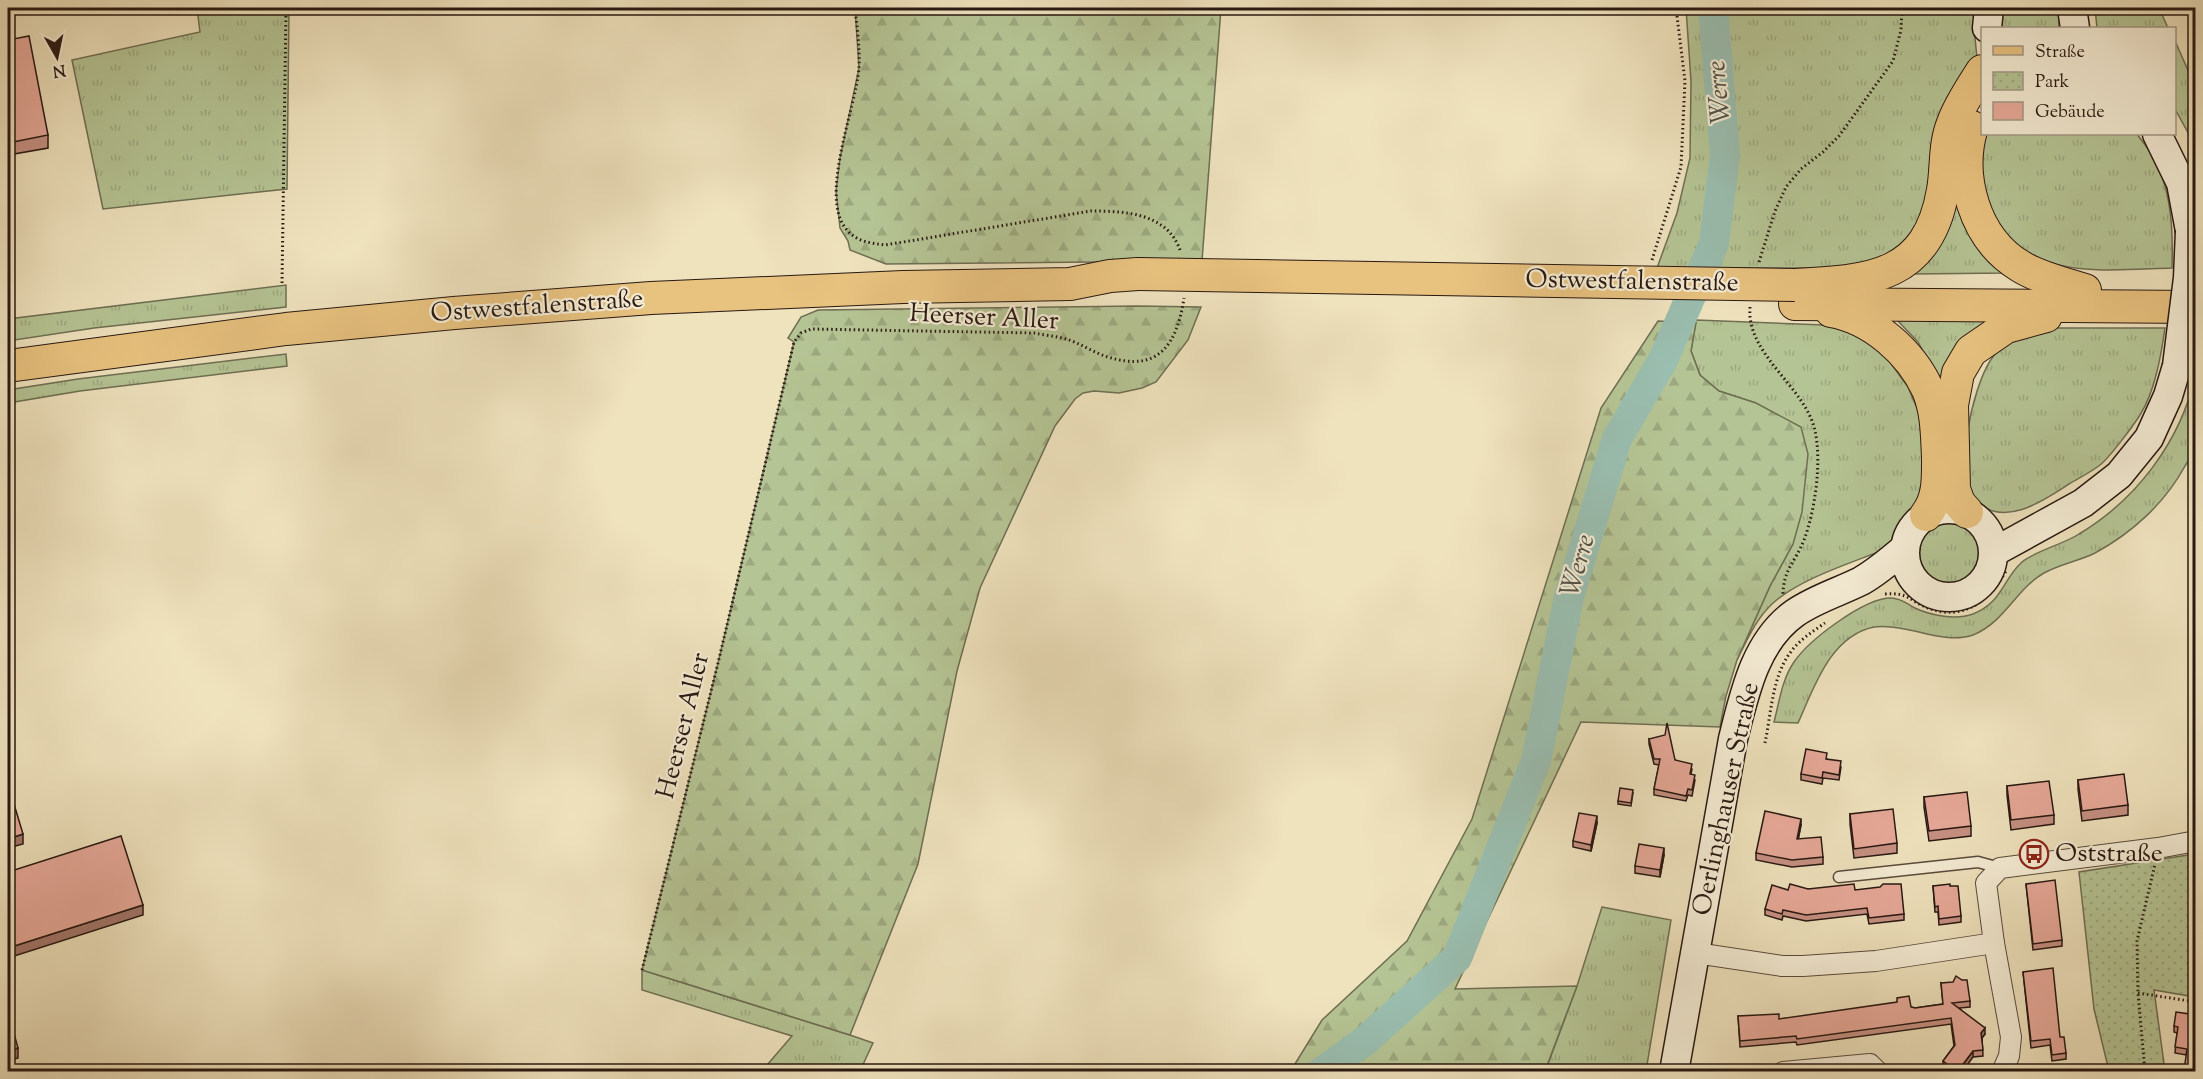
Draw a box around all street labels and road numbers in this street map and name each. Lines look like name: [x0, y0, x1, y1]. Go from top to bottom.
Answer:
street label: Ostwestfalenstraße: [1525, 262, 1739, 302]
street label: Ostwestfalenstraße: [429, 281, 645, 333]
street label: Heerser Aller: [908, 296, 1060, 340]
street label: Heerser Aller: [648, 649, 720, 803]
street label: Oerlinghauser Straße: [1684, 679, 1770, 919]

